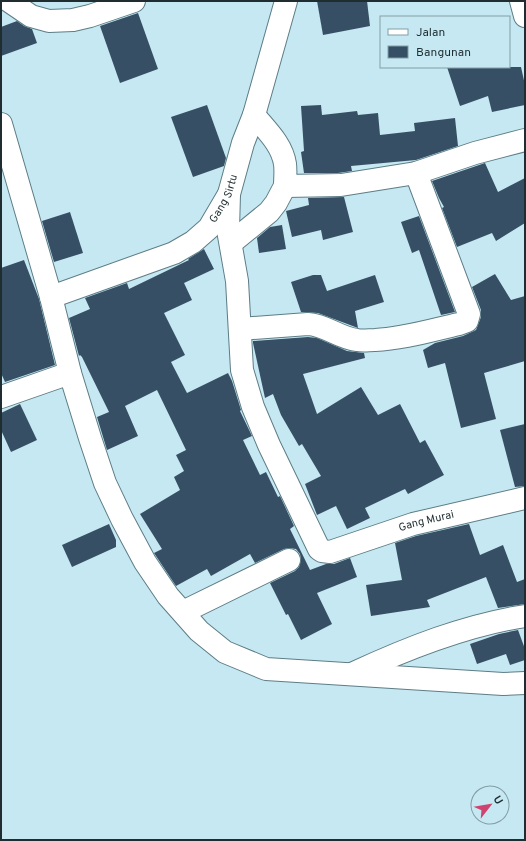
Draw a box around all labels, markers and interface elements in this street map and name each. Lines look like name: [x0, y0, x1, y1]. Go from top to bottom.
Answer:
legend: [380, 16, 510, 68]
text: Jalan: [416, 25, 445, 41]
text: Bangunan: [416, 45, 471, 61]
street label: Gang Sirtu: [206, 173, 241, 226]
street label: Gang Murai: [397, 508, 455, 535]
north arrow: [470, 785, 510, 825]
text: U: [490, 793, 506, 807]

